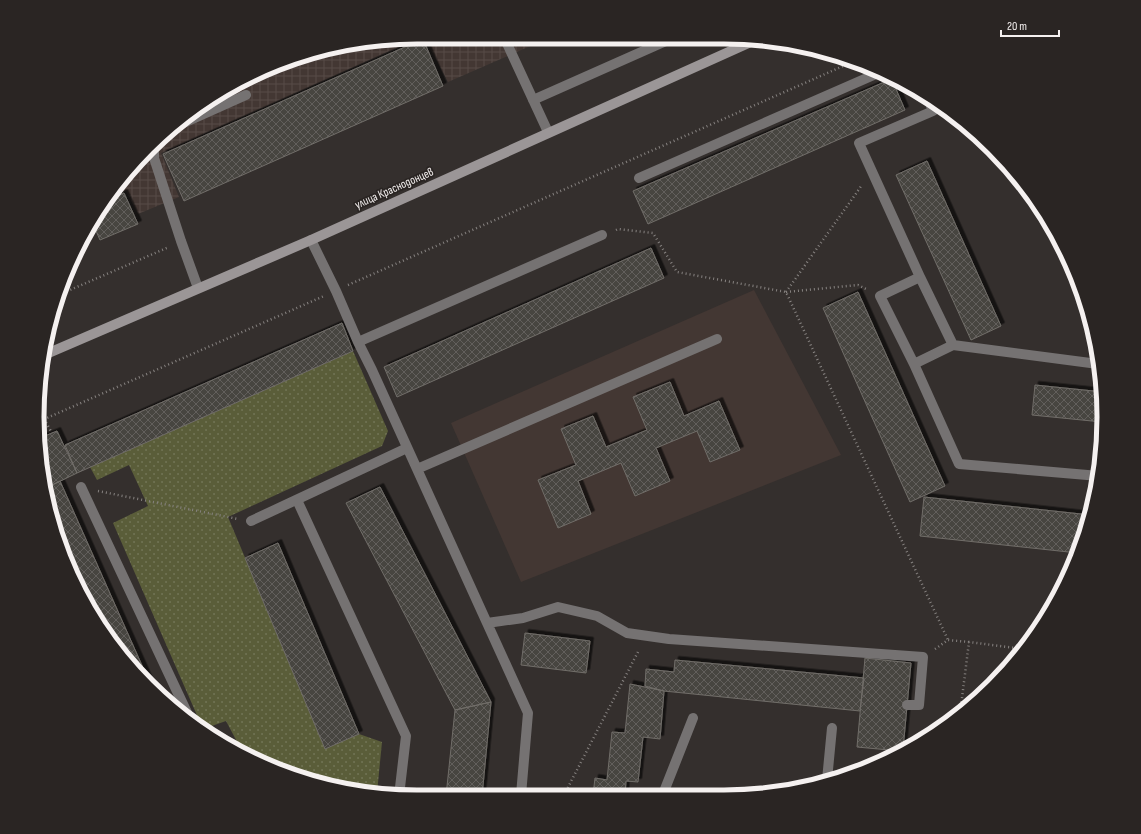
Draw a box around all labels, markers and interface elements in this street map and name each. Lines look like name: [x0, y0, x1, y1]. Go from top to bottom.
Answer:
scale bar: [1001, 12, 1059, 38]
text: 20 m: [1007, 19, 1027, 34]
street label: улица Краснодонцев: [352, 164, 436, 213]

